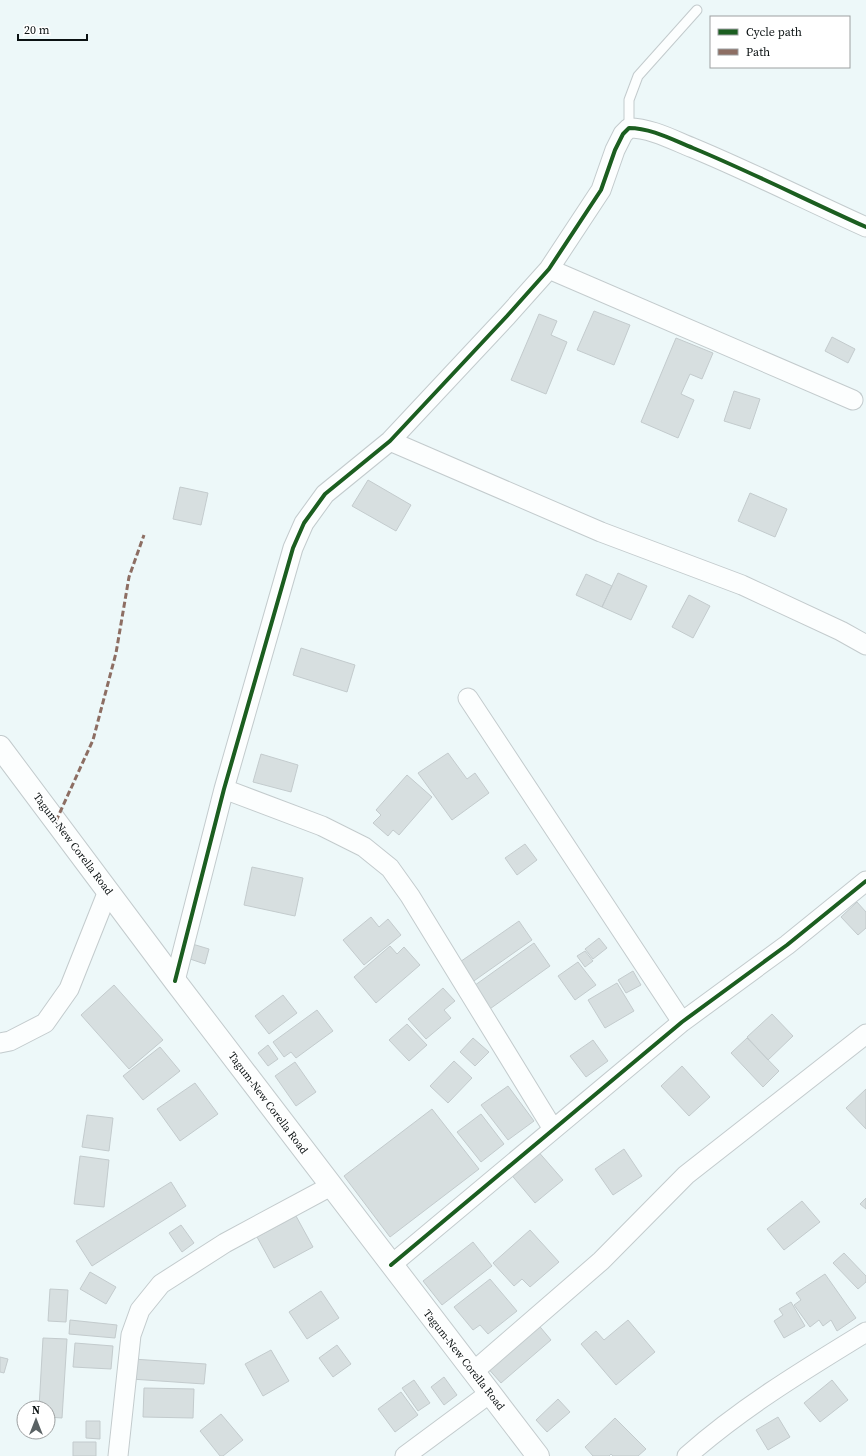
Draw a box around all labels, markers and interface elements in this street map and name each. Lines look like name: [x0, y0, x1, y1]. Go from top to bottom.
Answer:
scale bar: [18, 16, 87, 42]
legend: [710, 16, 850, 68]
text: 20 m: [24, 22, 50, 38]
text: Cycle path: [746, 24, 802, 40]
text: Path: [746, 44, 770, 60]
street label: Tagum-New Corella Road: [30, 790, 117, 899]
street label: Tagum-New Corella Road: [225, 1049, 312, 1158]
street label: Tagum-New Corella Road: [420, 1307, 509, 1414]
north arrow: [16, 1400, 56, 1440]
text: N: [32, 1403, 40, 1418]

